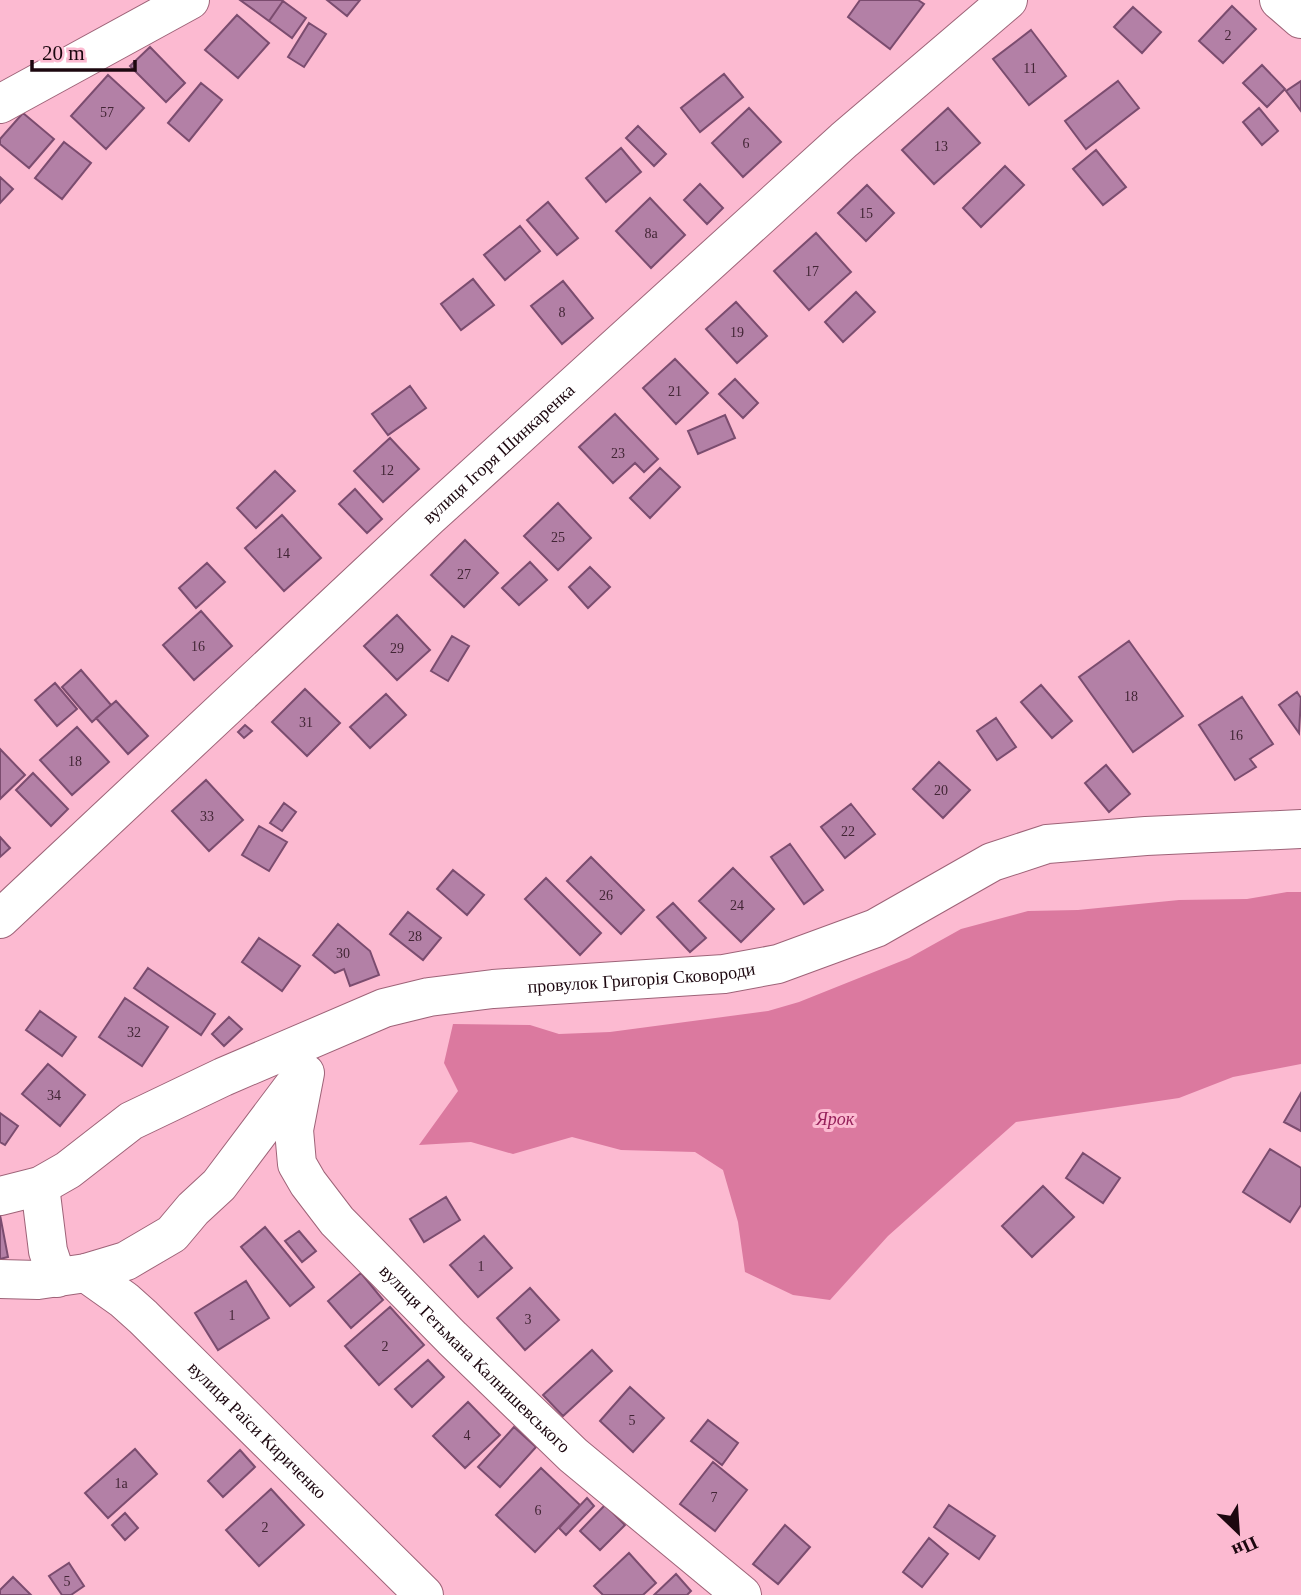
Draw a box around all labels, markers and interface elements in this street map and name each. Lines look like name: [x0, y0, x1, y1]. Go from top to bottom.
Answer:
scale bar: [32, 28, 135, 72]
house number: 2: [1225, 28, 1232, 43]
text: 20 m: [42, 41, 85, 65]
house number: 11: [1023, 61, 1037, 76]
house number: 57: [100, 105, 114, 120]
house number: 6: [743, 136, 750, 151]
house number: 13: [934, 139, 948, 154]
house number: 15: [859, 206, 873, 221]
house number: 8а: [644, 226, 658, 241]
house number: 17: [805, 264, 819, 279]
house number: 8: [559, 305, 566, 320]
house number: 19: [730, 325, 744, 340]
street label: вулиця Ігоря Шинкаренка: [419, 380, 579, 528]
house number: 21: [668, 384, 682, 399]
house number: 23: [611, 446, 625, 461]
house number: 12: [380, 463, 394, 478]
house number: 25: [551, 530, 565, 545]
house number: 14: [276, 546, 290, 561]
house number: 27: [457, 567, 471, 582]
house number: 16: [191, 639, 205, 654]
house number: 29: [390, 641, 404, 656]
house number: 18: [1124, 689, 1138, 704]
house number: 31: [299, 715, 313, 730]
house number: 16: [1229, 728, 1243, 743]
house number: 18: [68, 754, 82, 769]
house number: 20: [934, 783, 948, 798]
house number: 33: [200, 809, 214, 824]
house number: 22: [841, 824, 855, 839]
house number: 26: [599, 888, 613, 903]
house number: 24: [730, 898, 744, 913]
house number: 28: [408, 929, 422, 944]
house number: 30: [336, 946, 350, 961]
street label: провулок Григорія Сковороди: [527, 958, 757, 997]
house number: 32: [127, 1025, 141, 1040]
house number: 34: [47, 1088, 61, 1103]
park label: Ярок: [815, 1109, 855, 1129]
house number: 1: [478, 1259, 485, 1274]
street label: вулиця Гетьмана Калнишевського: [376, 1261, 574, 1457]
house number: 1: [229, 1308, 236, 1323]
house number: 3: [525, 1312, 532, 1327]
house number: 2: [382, 1339, 389, 1354]
street label: вулиця Раїси Кириченко: [184, 1358, 331, 1503]
house number: 5: [629, 1413, 636, 1428]
house number: 4: [464, 1428, 471, 1443]
house number: 1а: [114, 1476, 128, 1491]
house number: 7: [711, 1490, 718, 1505]
north arrow: [1203, 1497, 1273, 1567]
house number: 6: [535, 1503, 542, 1518]
house number: 2: [262, 1520, 269, 1535]
text: Пн: [1229, 1532, 1261, 1562]
house number: 5: [64, 1574, 71, 1589]

